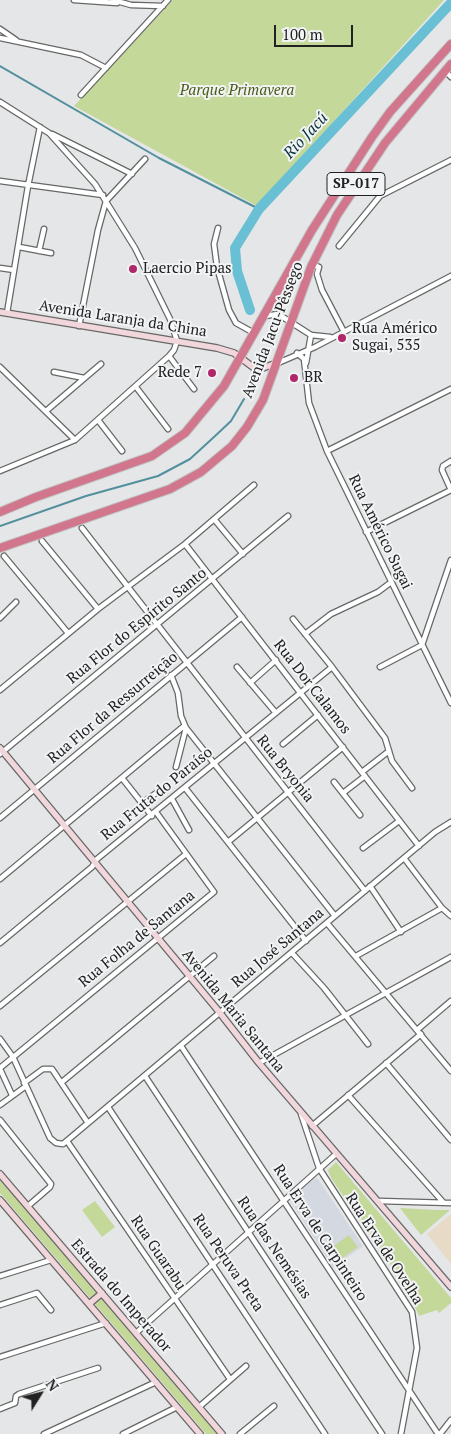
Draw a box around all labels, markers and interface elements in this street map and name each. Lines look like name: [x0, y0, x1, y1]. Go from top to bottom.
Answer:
scale bar: [276, 15, 355, 47]
text: 100 m: [282, 24, 323, 44]
park label: Parque Primavera: [180, 82, 294, 100]
water label: Rio Jacú: [280, 109, 332, 163]
road number: SP-017: [327, 172, 385, 195]
street label: Avenida Jacu-Pêssego: [239, 259, 307, 401]
place label: Laercio Pipas: [143, 260, 232, 278]
marker: Laercio Pipas: [127, 263, 139, 275]
street label: Avenida Laranja da China: [38, 297, 208, 341]
place label: Rua Américo Sugai, 535: [352, 320, 437, 355]
marker: Rua Américo Sugai, 535: [336, 332, 348, 344]
place label: Rede 7: [158, 364, 202, 382]
marker: Rede 7: [206, 367, 218, 379]
place label: BR: [304, 369, 323, 387]
marker: BR: [288, 372, 300, 384]
street label: Rua Américo Sugai: [344, 472, 416, 592]
street label: Rua Flor do Espírito Santo: [64, 564, 210, 688]
street label: Rua Dor Calamos: [270, 636, 354, 738]
street label: Rua Flor da Ressurreição: [44, 648, 182, 768]
street label: Rua Bryonia: [252, 732, 318, 806]
street label: Rua Fruta do Paraíso: [98, 744, 216, 844]
street label: Rua Folha de Santana: [75, 887, 199, 991]
street label: Rua José Santana: [228, 904, 328, 992]
street label: Avenida Maria Santana: [178, 946, 288, 1076]
street label: Rua Erva de Carpinteiro: [269, 1161, 371, 1305]
street label: Rua Erva de Ovelha: [341, 1190, 427, 1308]
street label: Rua das Nemésias: [233, 1193, 315, 1303]
street label: Rua Peruva Preta: [189, 1211, 267, 1315]
street label: Rua Guarabu: [126, 1212, 190, 1294]
street label: Estrada do Imperador: [67, 1236, 175, 1356]
north arrow: [15, 1369, 65, 1419]
text: N: [42, 1375, 63, 1395]

